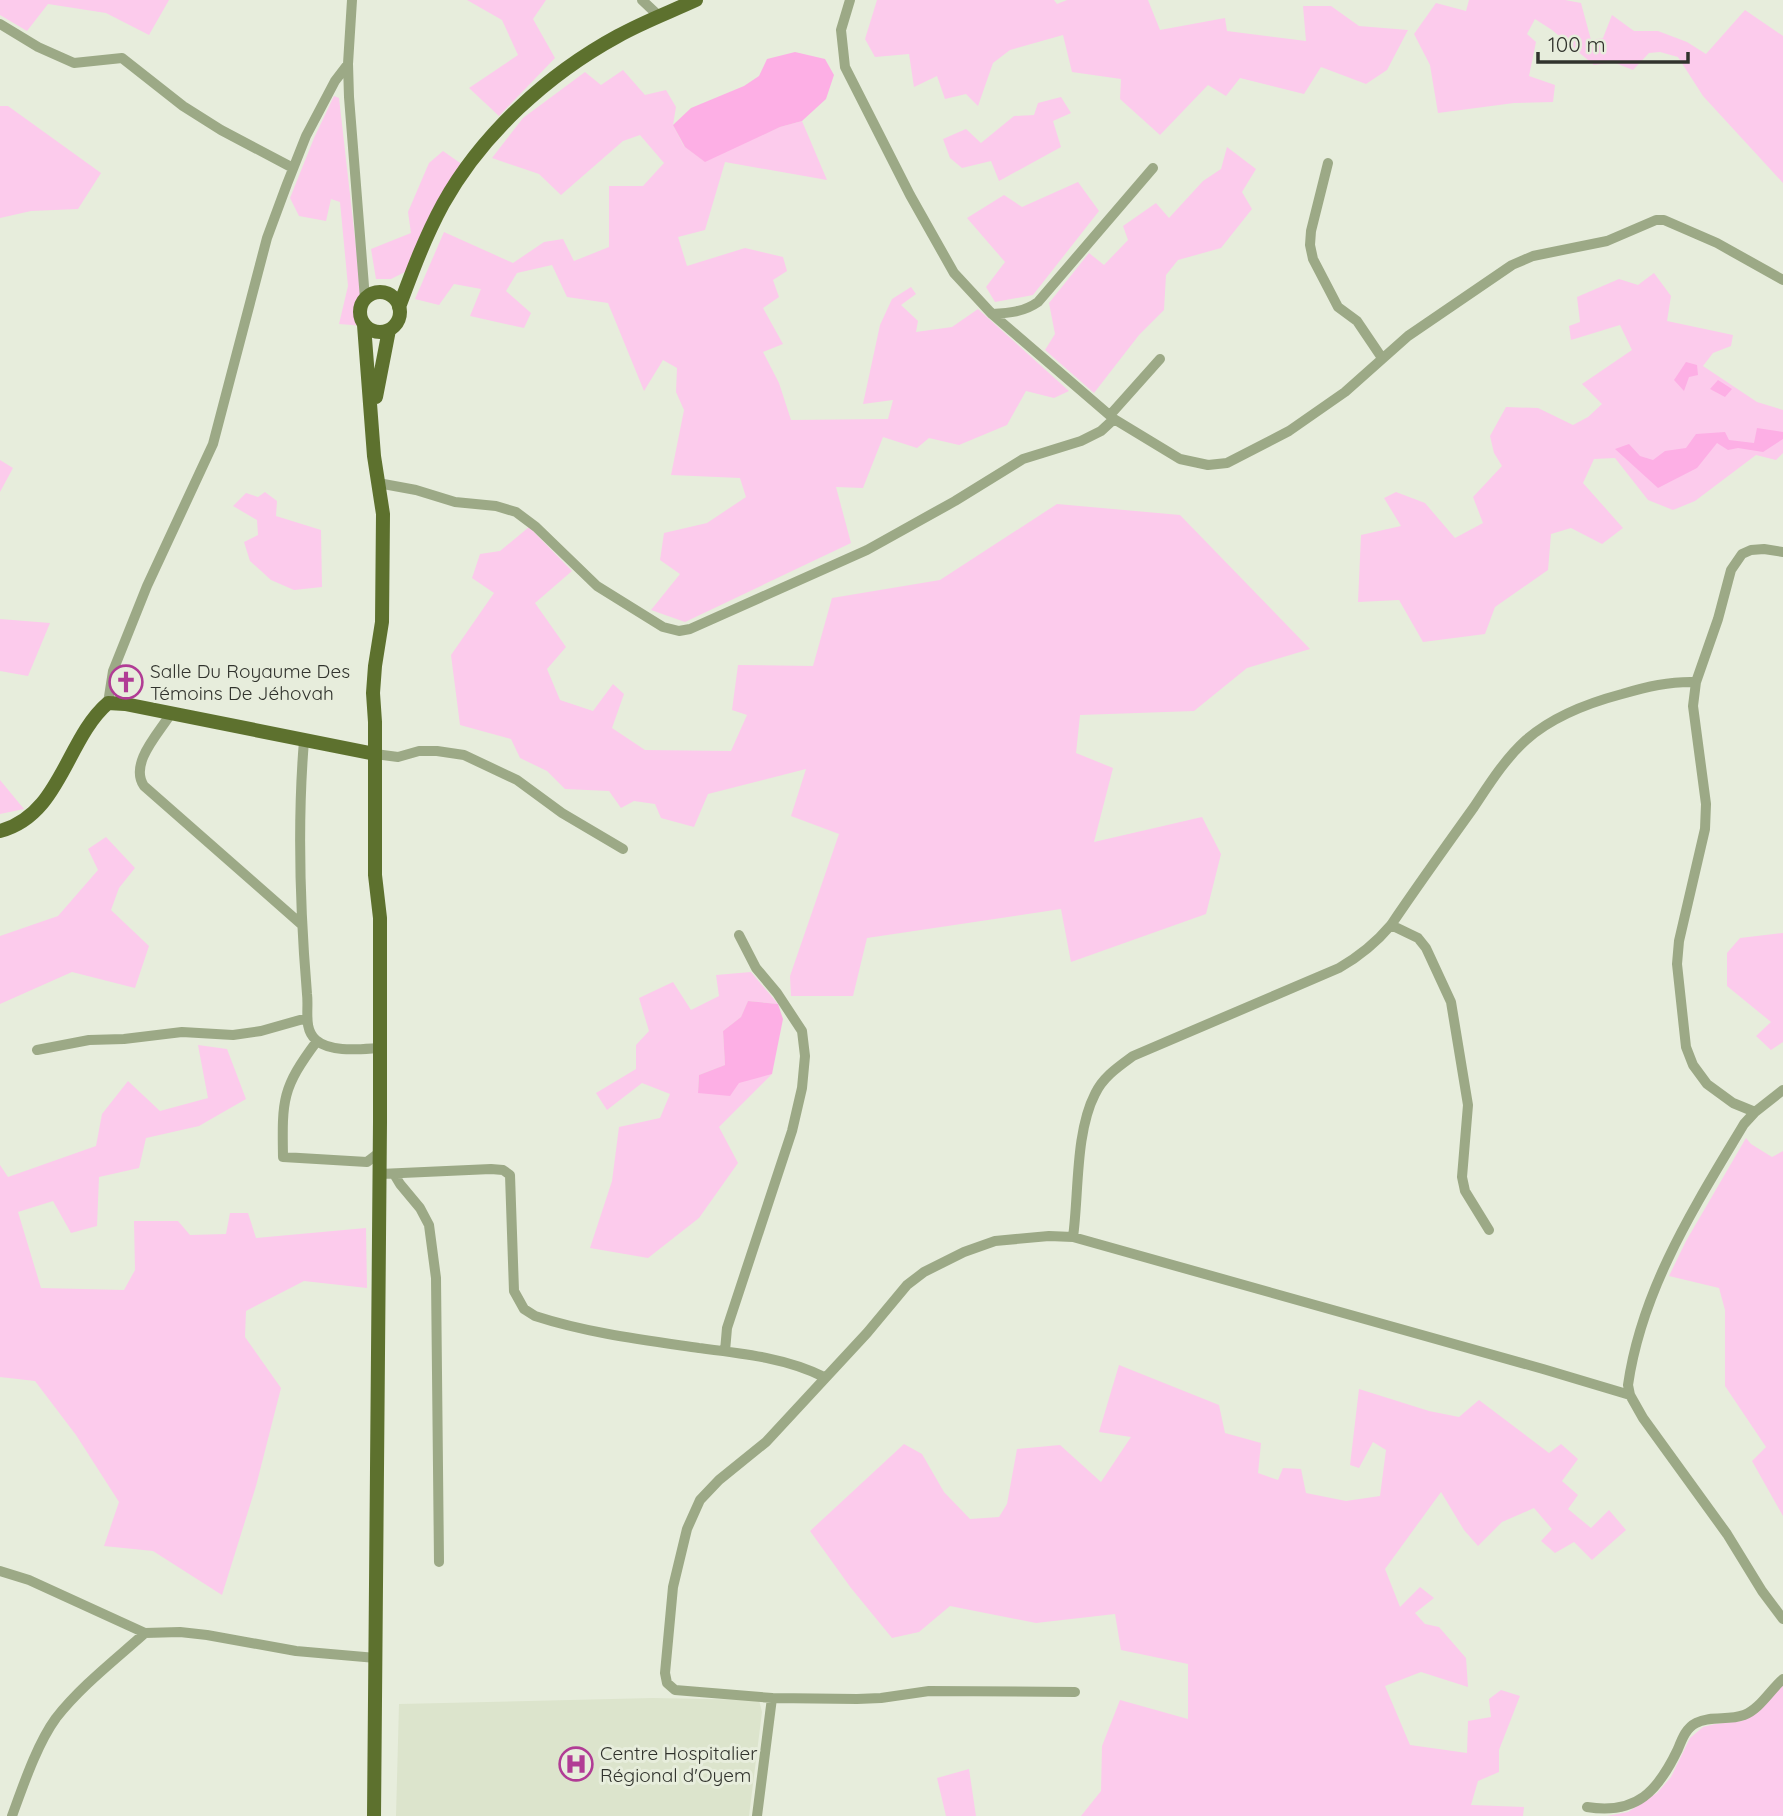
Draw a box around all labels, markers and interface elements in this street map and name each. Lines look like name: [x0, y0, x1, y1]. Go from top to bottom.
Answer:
scale bar: [1538, 21, 1688, 65]
text: 100 m: [1548, 31, 1606, 57]
place label: Salle Du Royaume Des Témoins De Jéhovah: [150, 659, 350, 705]
church icon: Salle Du Royaume Des Témoins De Jéhovah: [107, 663, 145, 701]
place label: Centre Hospitalier Régional d'Oyem: [600, 1741, 758, 1787]
hospital icon: Centre Hospitalier Régional d'Oyem: [557, 1745, 595, 1783]

